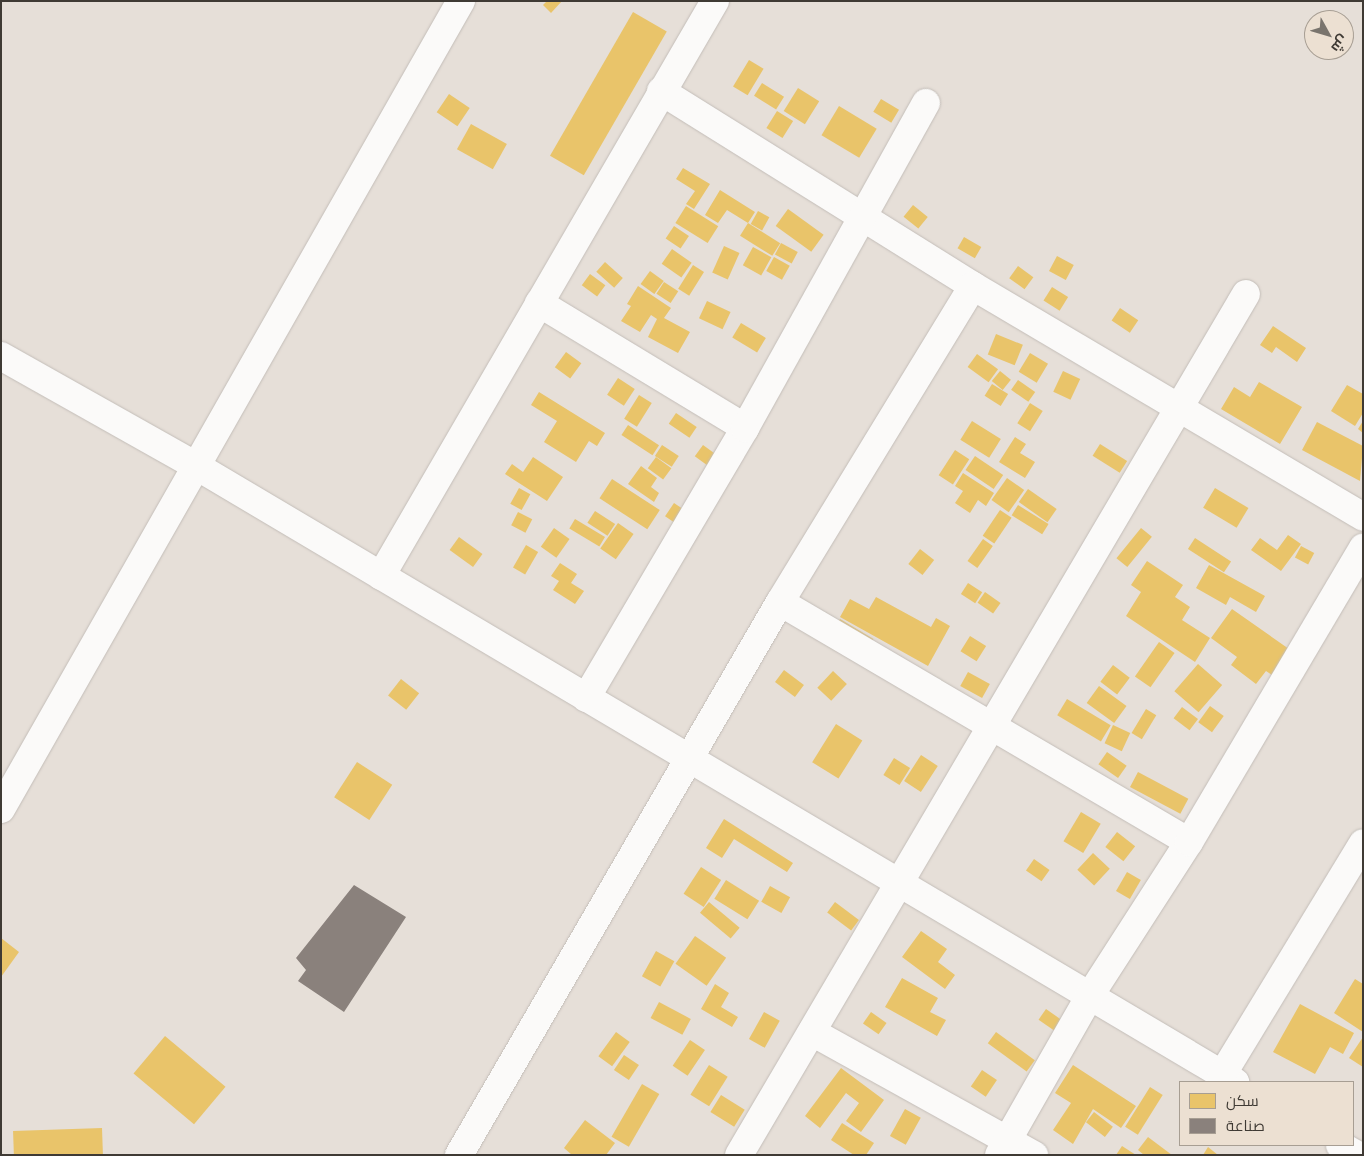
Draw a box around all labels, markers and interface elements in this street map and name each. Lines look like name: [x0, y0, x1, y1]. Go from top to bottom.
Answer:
north arrow: [1304, 10, 1354, 60]
text: ش: [1328, 32, 1353, 56]
legend: [1179, 1081, 1354, 1146]
text: سكن: [1226, 1091, 1259, 1109]
text: صناعة: [1226, 1116, 1265, 1134]

